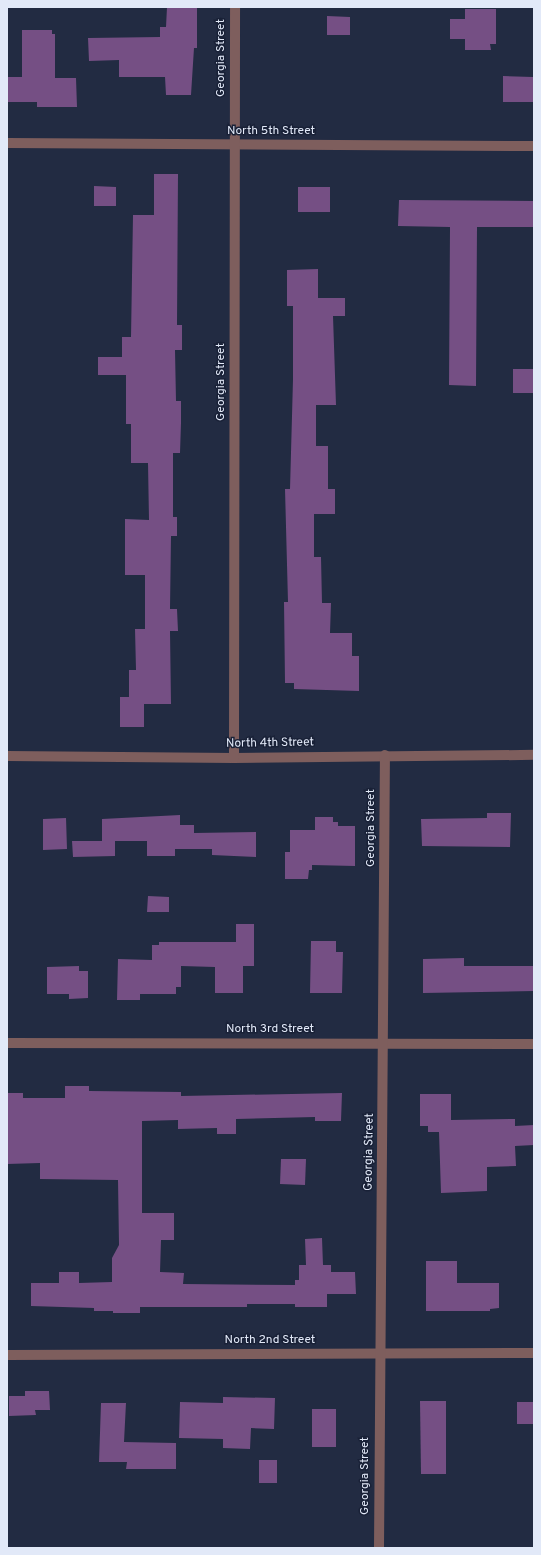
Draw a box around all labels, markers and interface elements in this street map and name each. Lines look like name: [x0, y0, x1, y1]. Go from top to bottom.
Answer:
street label: Georgia Street: [215, 19, 229, 97]
street label: North 5th Street: [227, 125, 315, 139]
street label: Georgia Street: [215, 343, 229, 421]
street label: North 4th Street: [226, 736, 314, 752]
street label: Georgia Street: [365, 789, 379, 867]
street label: North 3rd Street: [226, 1023, 314, 1037]
street label: Georgia Street: [362, 1113, 378, 1191]
street label: North 2nd Street: [225, 1334, 315, 1348]
street label: Georgia Street: [359, 1437, 373, 1515]

